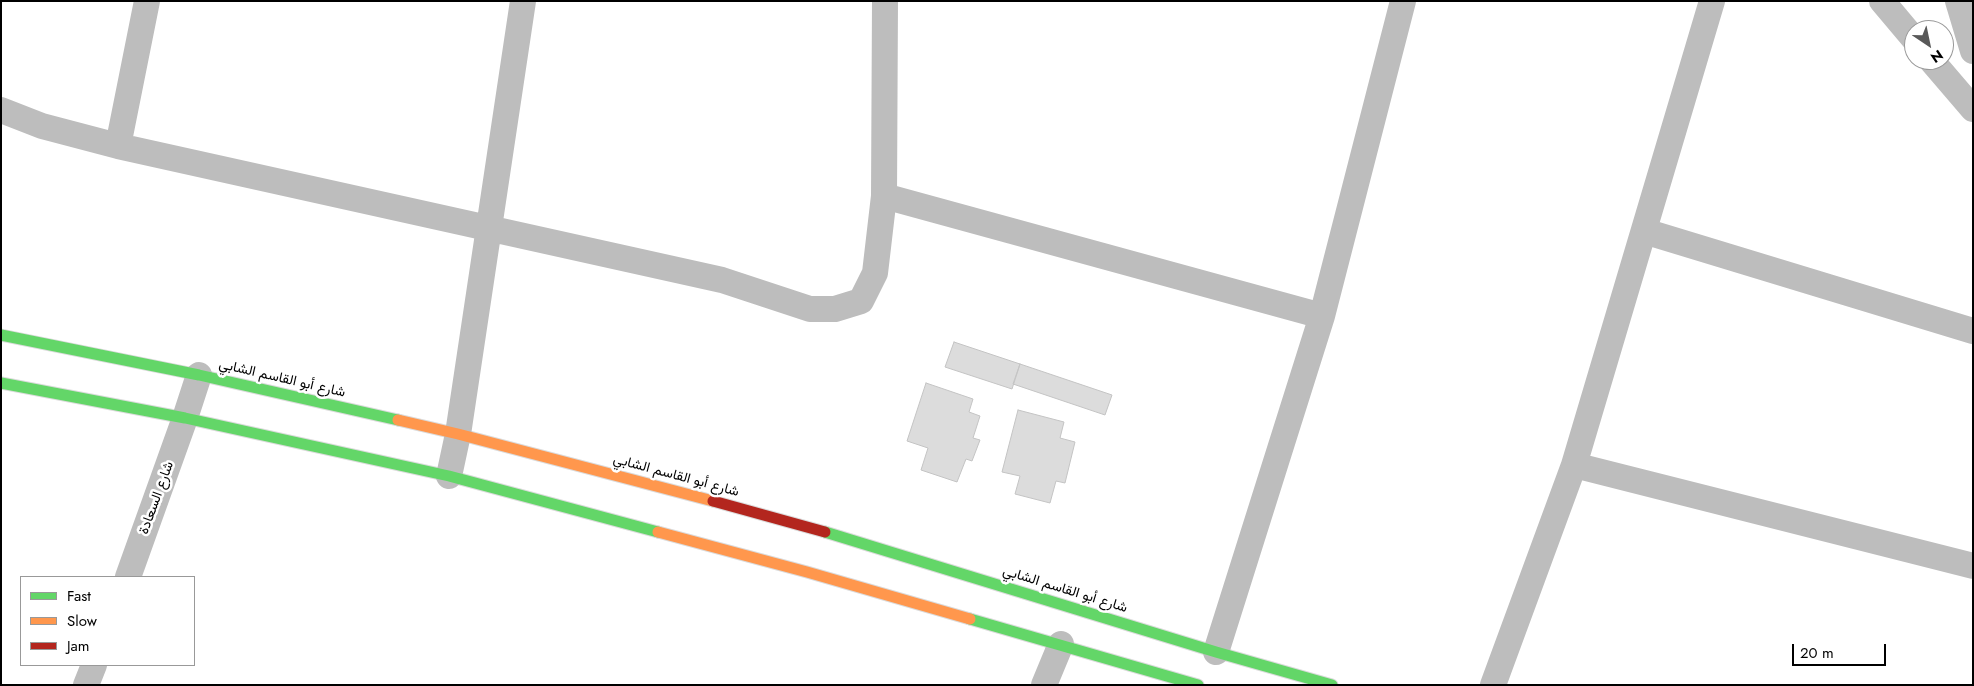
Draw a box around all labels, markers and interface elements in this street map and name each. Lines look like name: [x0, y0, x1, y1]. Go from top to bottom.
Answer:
north arrow: [1904, 20, 1954, 70]
text: N: [1927, 45, 1947, 68]
street label: شارع أبو القاسم الشابي: [217, 356, 347, 402]
street label: شارع أبو القاسم الشابي: [611, 451, 741, 501]
street label: شارع السعادة: [136, 459, 178, 537]
street label: شارع أبو القاسم الشابي: [1001, 563, 1129, 617]
legend: [20, 576, 195, 666]
text: Fast: [67, 585, 91, 607]
text: Slow: [67, 610, 97, 632]
scale bar: [1794, 634, 1888, 666]
text: Jam: [67, 635, 90, 657]
text: 20 m: [1800, 642, 1834, 664]

